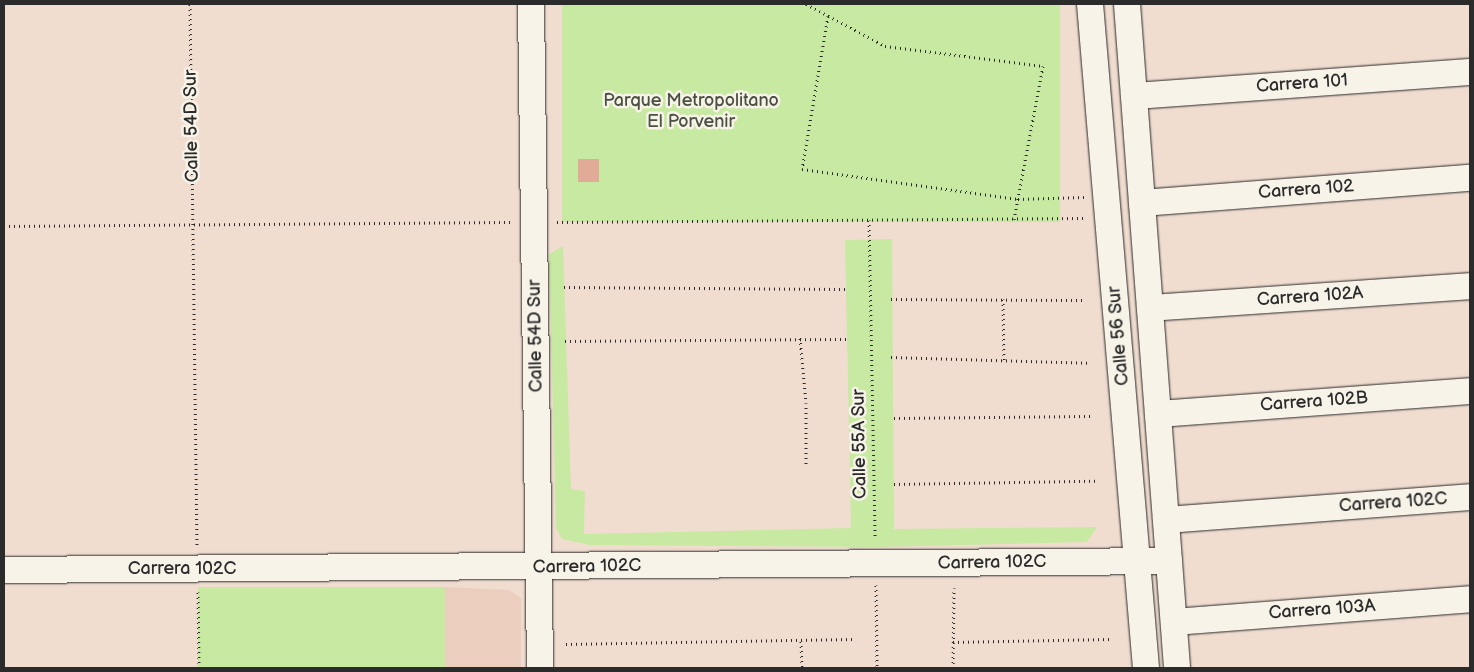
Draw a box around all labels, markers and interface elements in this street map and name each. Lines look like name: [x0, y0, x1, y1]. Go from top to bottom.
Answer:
street label: Calle 54D Sur: [180, 69, 204, 183]
street label: Carrera 101: [1255, 70, 1349, 98]
park label: Parque Metropolitano El Porvenir: [603, 91, 779, 134]
street label: Carrera 102: [1258, 176, 1354, 204]
street label: Calle 54D Sur: [524, 279, 548, 393]
street label: Carrera 102A: [1256, 283, 1364, 311]
street label: Calle 56 Sur: [1104, 285, 1134, 387]
street label: Carrera 102B: [1259, 387, 1369, 417]
street label: Calle 55A Sur: [848, 389, 872, 499]
street label: Carrera 102C: [1338, 488, 1448, 518]
street label: Carrera 102C: [938, 551, 1046, 575]
street label: Carrera 102C: [533, 555, 641, 579]
street label: Carrera 102C: [128, 558, 236, 580]
street label: Carrera 103A: [1268, 595, 1376, 625]

